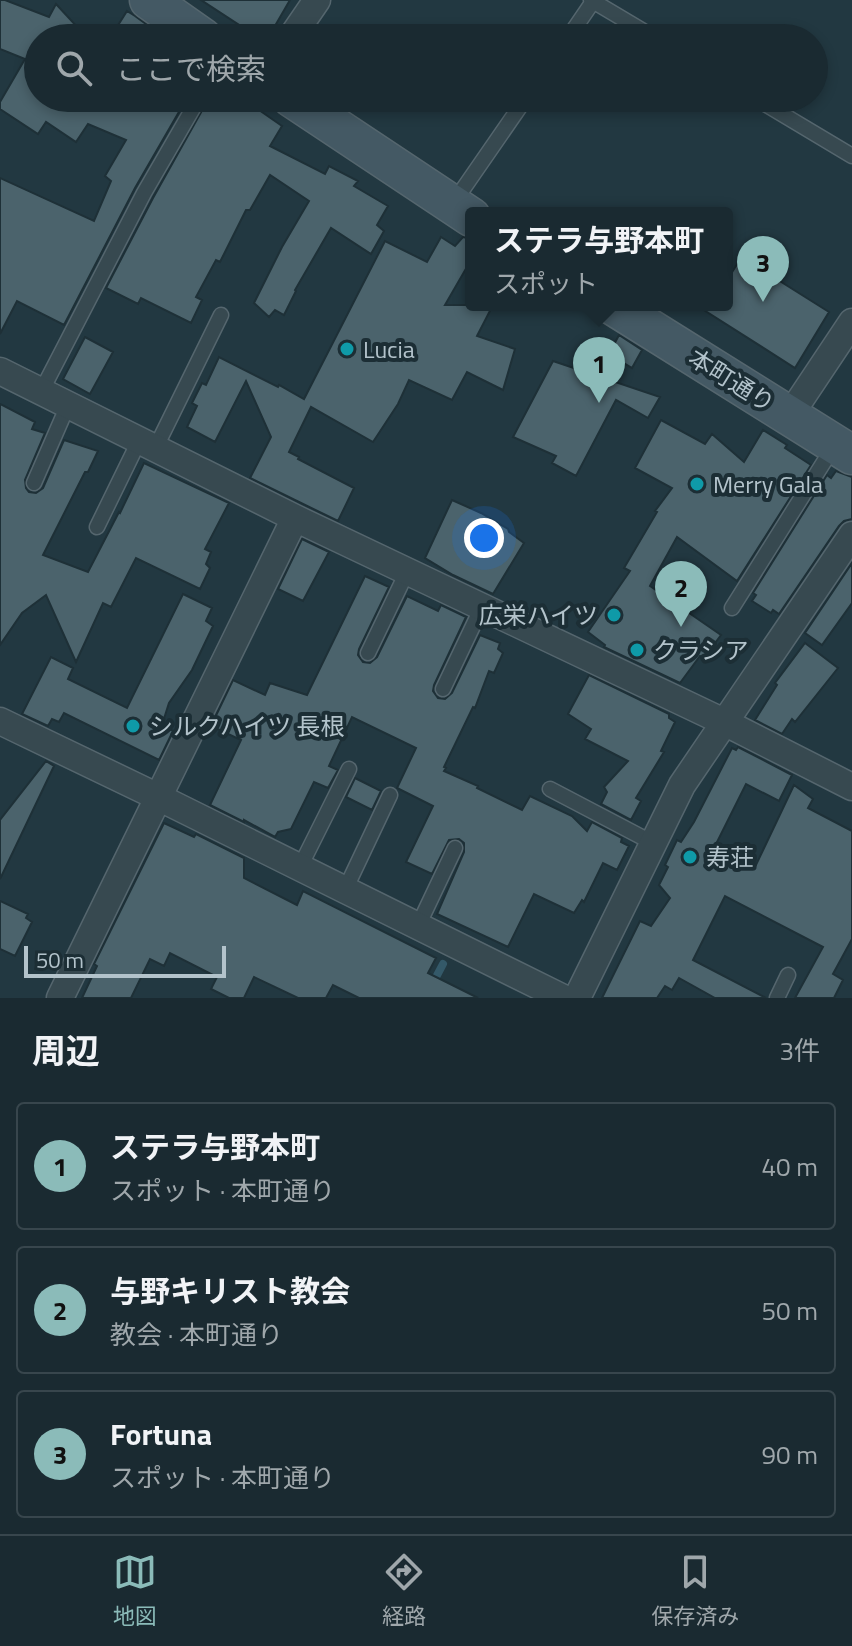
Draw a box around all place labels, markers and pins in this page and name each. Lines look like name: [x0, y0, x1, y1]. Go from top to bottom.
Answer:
pin: 3: [737, 236, 789, 302]
place label: Lucia: [363, 331, 415, 367]
pin: 1: [573, 337, 625, 403]
marker: Lucia: [338, 340, 356, 358]
place label: Merry Gala: [713, 466, 823, 502]
marker: Merry Gala: [688, 475, 706, 493]
pin: 2: [655, 561, 707, 627]
place label: 広栄ハイツ: [478, 597, 598, 633]
marker: 広栄ハイツ: [605, 606, 623, 624]
place label: クラシア: [653, 632, 749, 668]
marker: クラシア: [628, 641, 646, 659]
place label: シルクハイツ 長根: [149, 708, 345, 744]
marker: シルクハイツ 長根: [124, 717, 142, 735]
place label: 寿荘: [706, 839, 754, 875]
marker: 寿荘: [681, 848, 699, 866]

